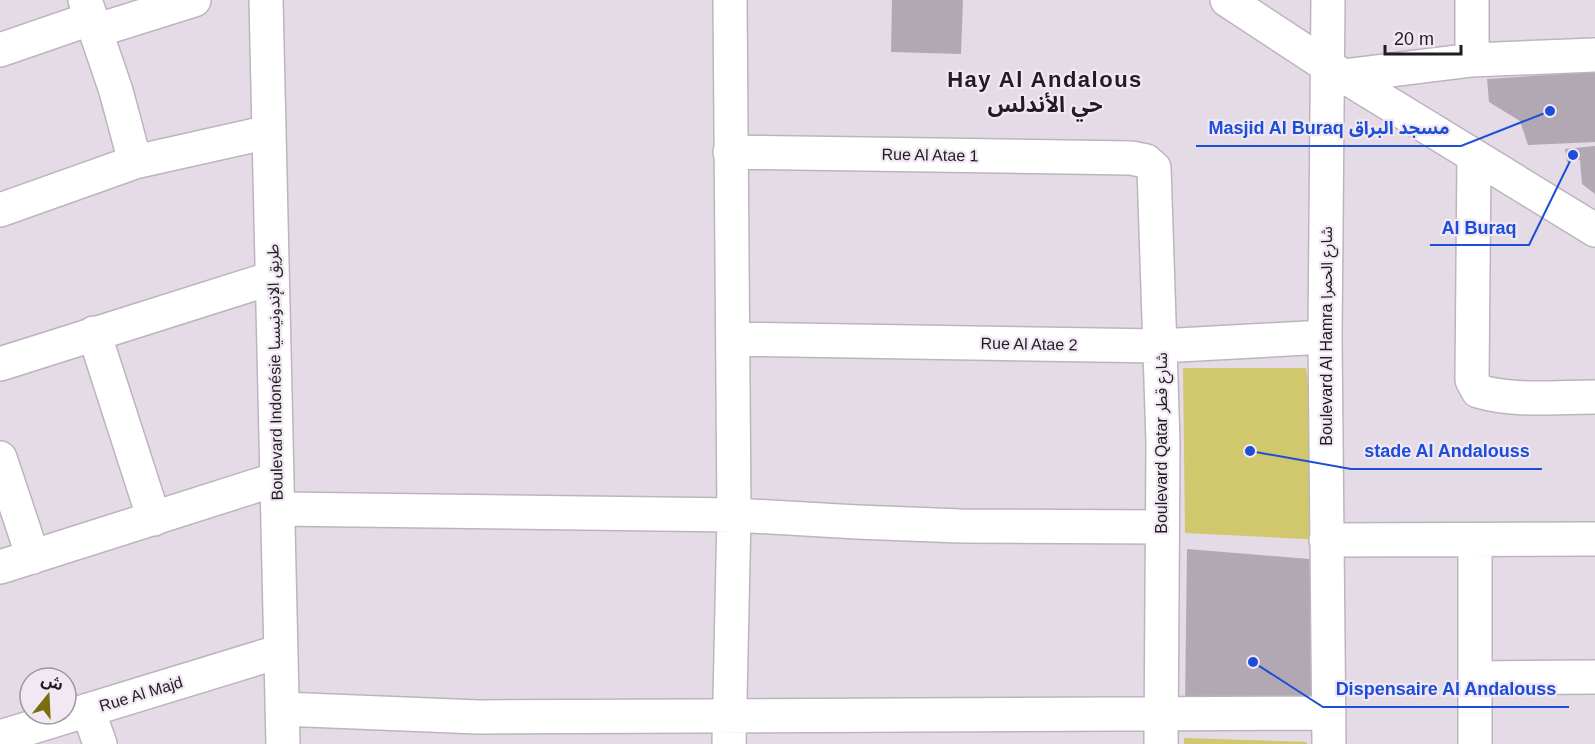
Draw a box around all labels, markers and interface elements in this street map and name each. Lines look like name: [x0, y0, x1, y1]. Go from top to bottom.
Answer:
scale bar: [1385, 18, 1462, 56]
text: 20 m: [1394, 29, 1434, 49]
district label: Hay Al Andalous حي الأندلس: [947, 67, 1143, 122]
callout: Masjid Al Buraq مسجد البراق: [1196, 110, 1461, 146]
text: Masjid Al Buraq مسجد البراق: [1209, 118, 1449, 139]
street label: Rue Al Atae 1: [881, 146, 979, 164]
callout: Al Buraq: [1430, 209, 1529, 245]
text: Al Buraq: [1441, 218, 1517, 238]
street label: Boulevard Al Hamra شارع الحمرا: [1318, 226, 1339, 446]
street label: Boulevard Indonésie طريق الإندونيسيا: [264, 243, 288, 501]
street label: Rue Al Atae 2: [980, 335, 1078, 353]
street label: Boulevard Qatar شارع قطر: [1153, 352, 1174, 534]
callout: stade Al Andalouss: [1351, 433, 1542, 469]
text: stade Al Andalouss: [1364, 441, 1530, 461]
north arrow: [18, 666, 78, 726]
text: ش: [39, 671, 66, 695]
callout: Dispensaire Al Andalouss: [1323, 671, 1569, 707]
street label: Rue Al Majd: [97, 673, 185, 715]
text: Dispensaire Al Andalouss: [1336, 679, 1556, 699]

